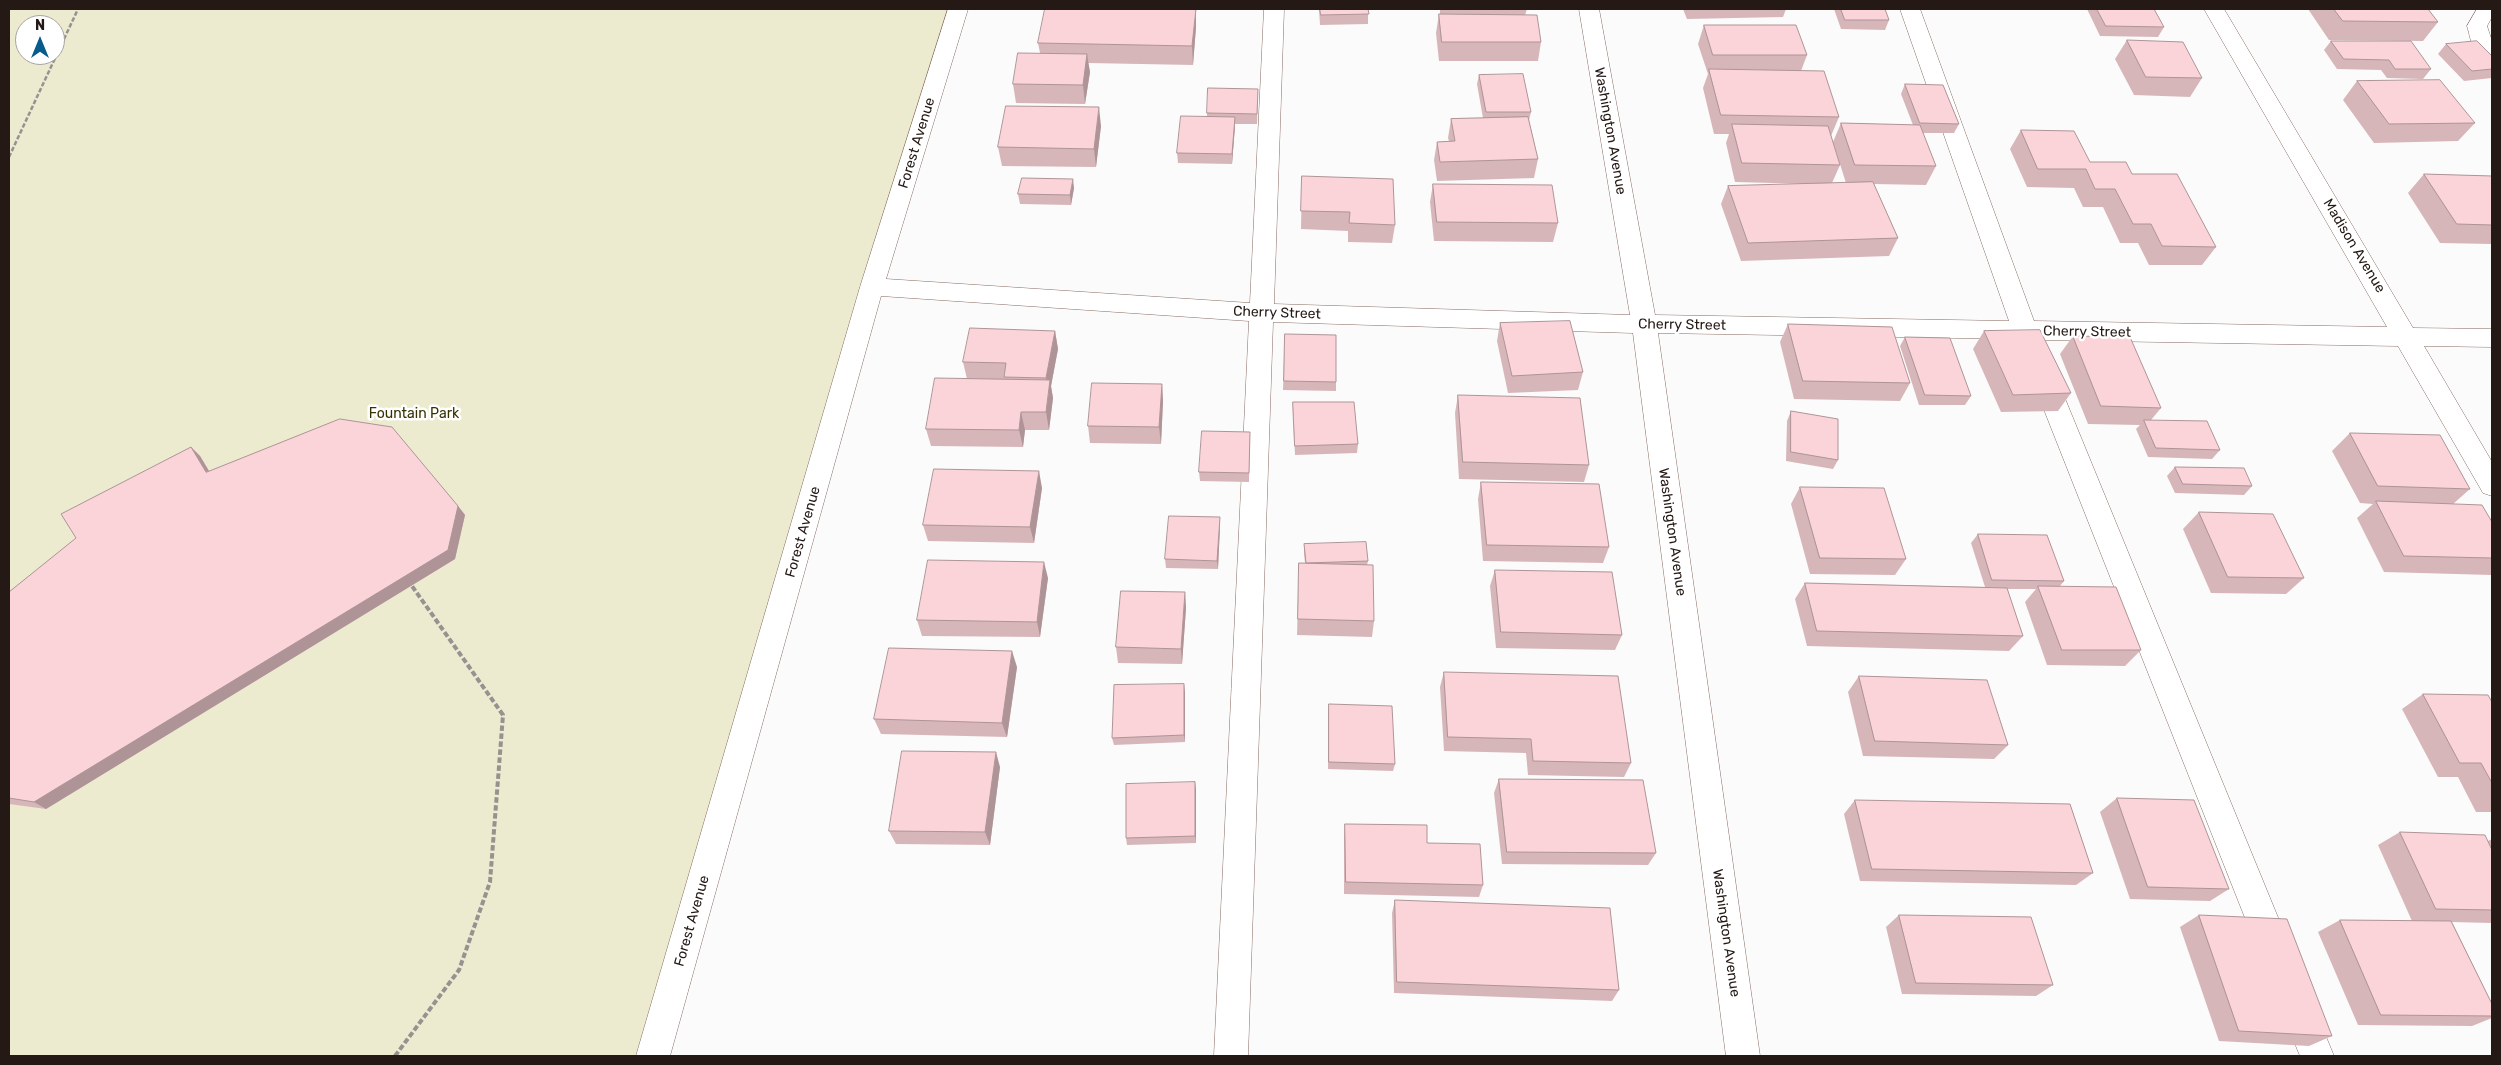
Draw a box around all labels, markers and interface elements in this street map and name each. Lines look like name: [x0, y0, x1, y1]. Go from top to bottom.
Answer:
north arrow: [15, 15, 65, 65]
text: N: [35, 17, 45, 34]
street label: Washington Avenue: [1591, 66, 1629, 196]
street label: Forest Avenue: [895, 96, 939, 190]
street label: Madison Avenue: [2319, 196, 2389, 296]
street label: Cherry Street: [1233, 303, 1321, 323]
street label: Cherry Street: [1638, 316, 1726, 334]
street label: Cherry Street: [2043, 323, 2131, 341]
park label: Fountain Park: [369, 406, 459, 422]
street label: Washington Avenue: [1655, 467, 1689, 597]
street label: Forest Avenue: [782, 484, 824, 580]
street label: Washington Avenue: [1709, 868, 1743, 998]
street label: Forest Avenue: [671, 873, 713, 969]

